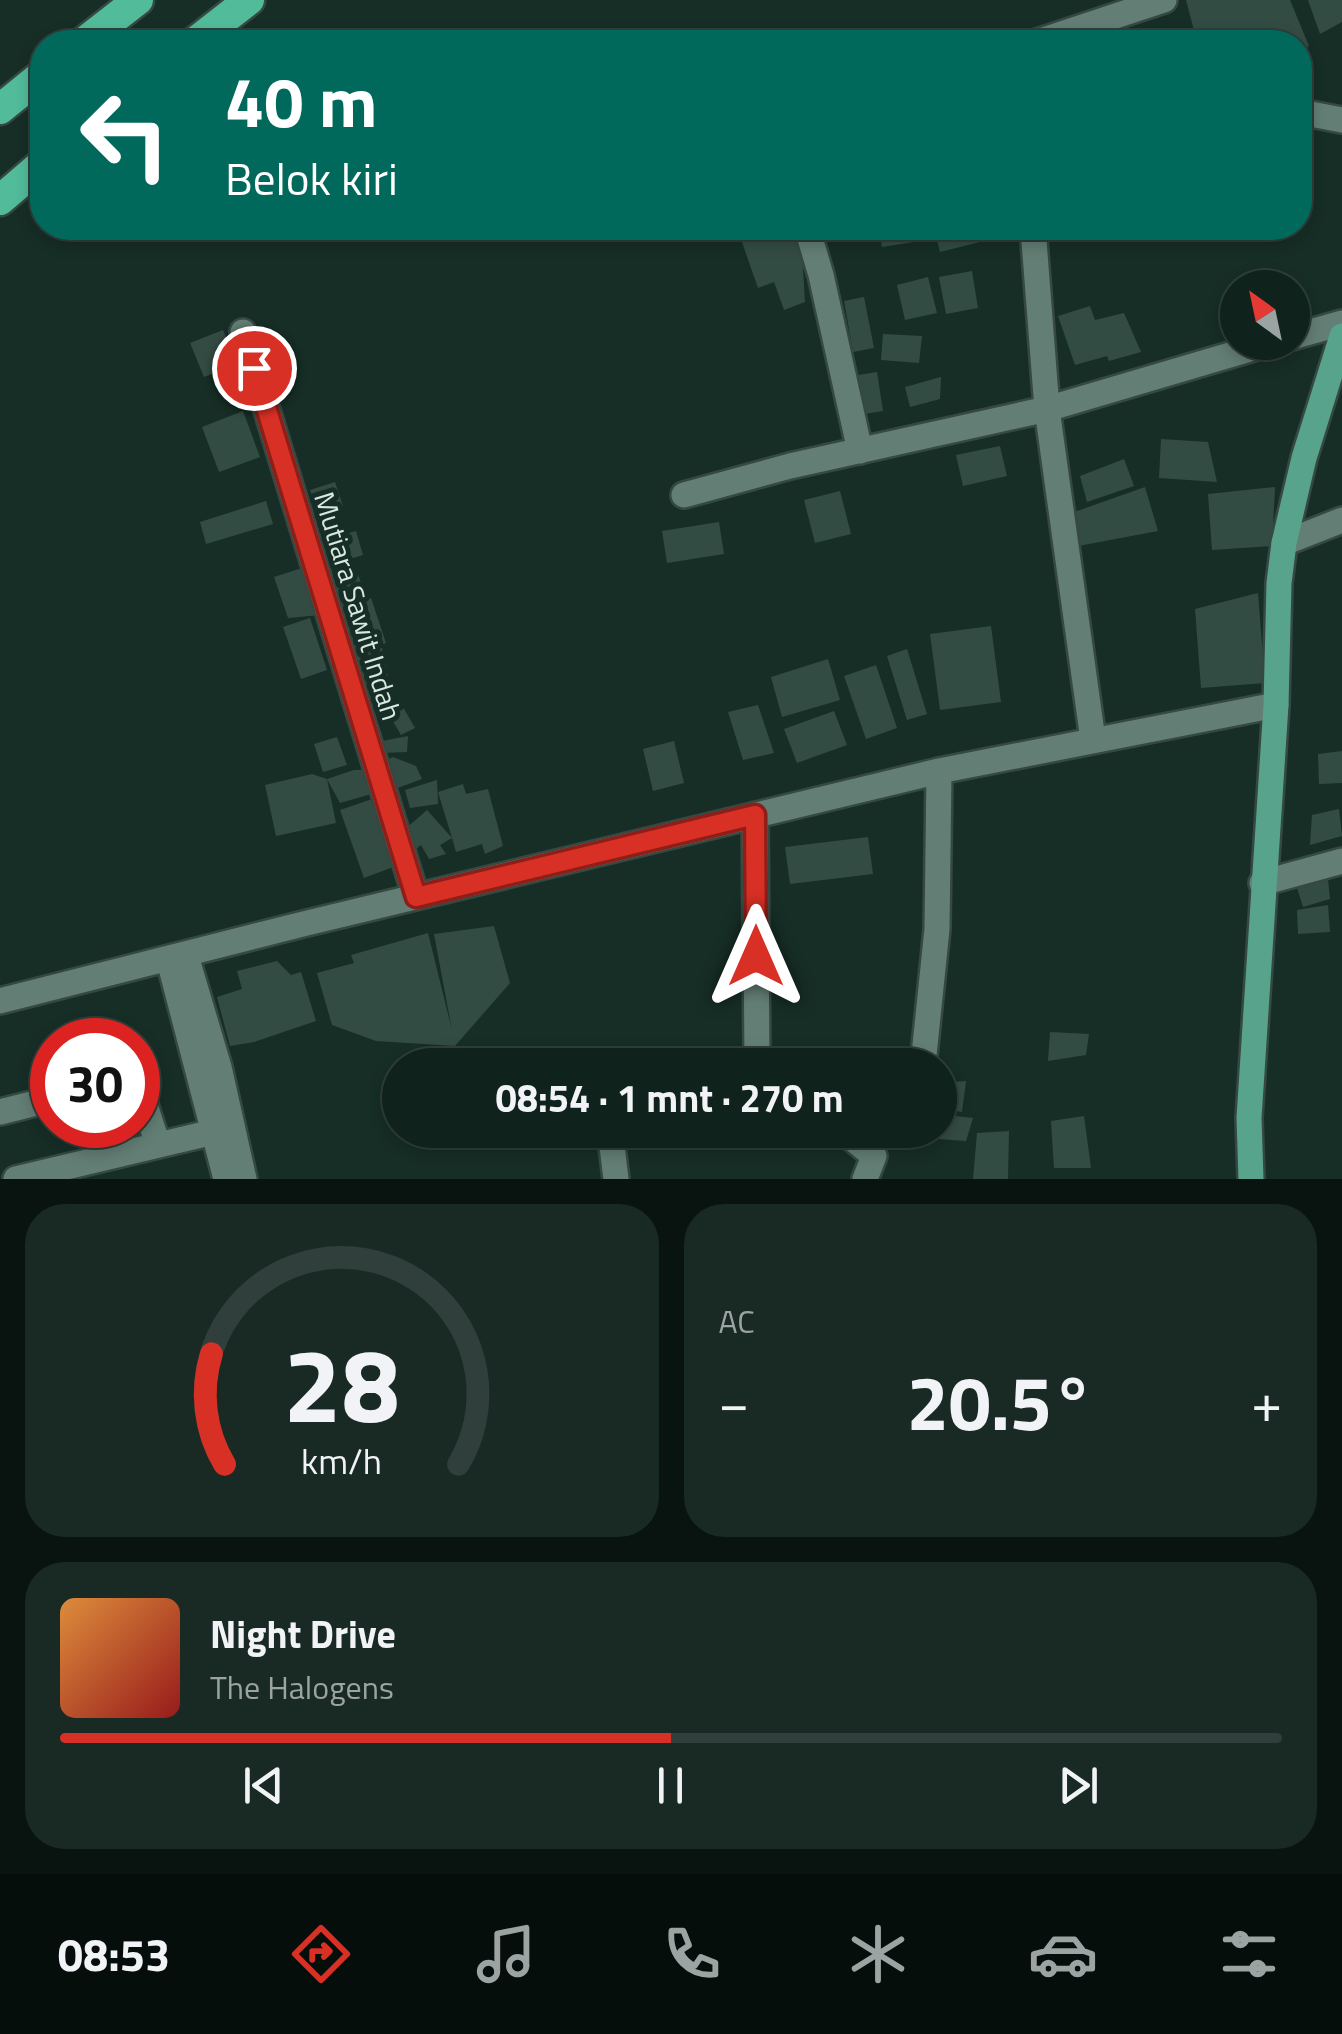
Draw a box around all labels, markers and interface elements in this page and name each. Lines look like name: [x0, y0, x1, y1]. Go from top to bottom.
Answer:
text: 40 m: [225, 48, 378, 154]
icon: left: [60, 70, 190, 200]
text: Belok kiri: [225, 144, 398, 212]
north arrow: [1220, 270, 1310, 360]
map controls: [1220, 270, 1310, 360]
pin: [212, 326, 297, 411]
icon: arrive: [227, 341, 282, 396]
street label: Mutiara Sawit Indah: [303, 486, 414, 725]
position arrow: [704, 904, 808, 1008]
speed limit sign: 30: [30, 1018, 160, 1148]
text: 08:54 · 1 mnt · 270 m: [495, 1069, 844, 1127]
text: AC: [719, 1297, 755, 1345]
text: 28: [284, 1304, 400, 1462]
text: 20.5°: [907, 1345, 1094, 1459]
text: −: [719, 1360, 749, 1443]
text: +: [1251, 1360, 1282, 1443]
text: km/h: [301, 1433, 382, 1488]
text: Night Drive: [210, 1605, 396, 1663]
text: The Halogens: [210, 1663, 394, 1711]
icon: previous: [236, 1758, 291, 1813]
icon: pause: [643, 1758, 698, 1813]
icon: next: [1051, 1758, 1106, 1813]
icon: directions: [286, 1919, 356, 1989]
icon: music: [471, 1919, 541, 1989]
icon: phone: [657, 1919, 727, 1989]
icon: climate: [843, 1919, 913, 1989]
icon: car: [1028, 1919, 1098, 1989]
icon: filters: [1214, 1919, 1284, 1989]
text: 08:53: [58, 1920, 170, 1988]

